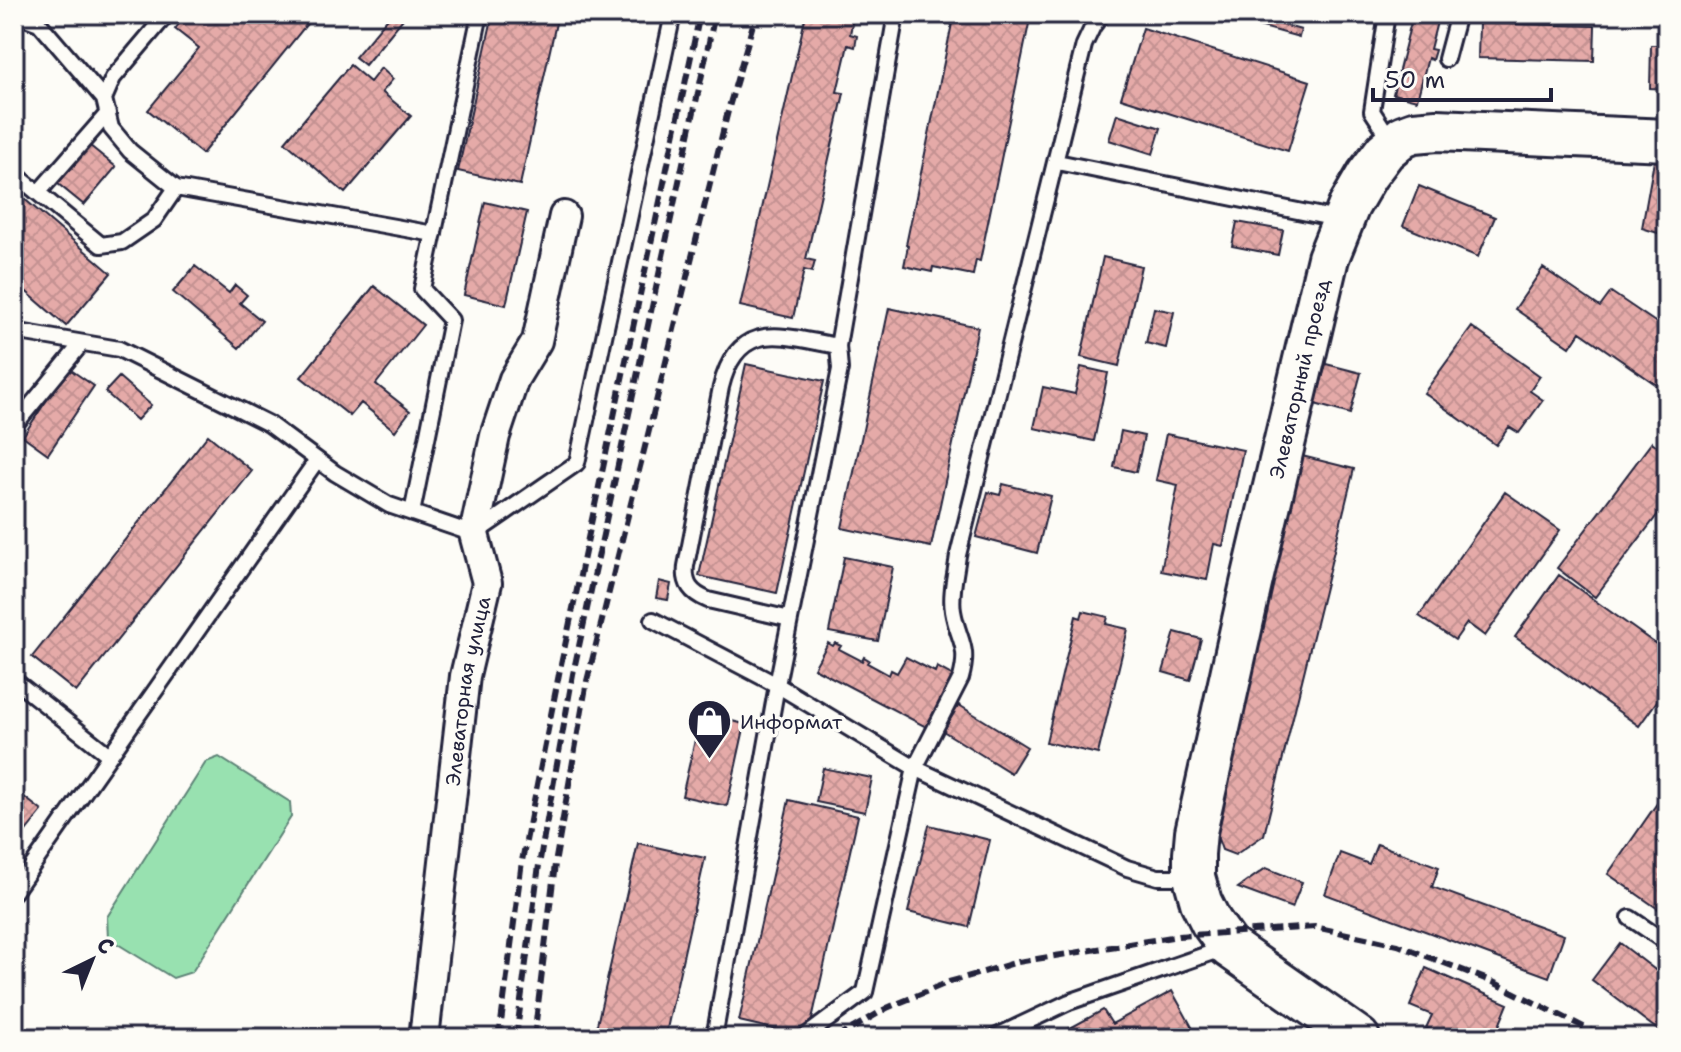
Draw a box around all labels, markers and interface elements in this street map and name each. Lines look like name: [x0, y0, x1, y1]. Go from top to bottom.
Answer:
scale bar: [1373, 52, 1551, 102]
text: 50 m: [1385, 64, 1445, 96]
street label: Элеваторный проезд: [1263, 276, 1336, 481]
street label: Элеваторная улица: [440, 593, 497, 787]
shop icon: Информат: [685, 698, 733, 761]
place label: Информат: [740, 709, 843, 735]
north arrow: [52, 920, 132, 1000]
text: С: [90, 931, 120, 961]

